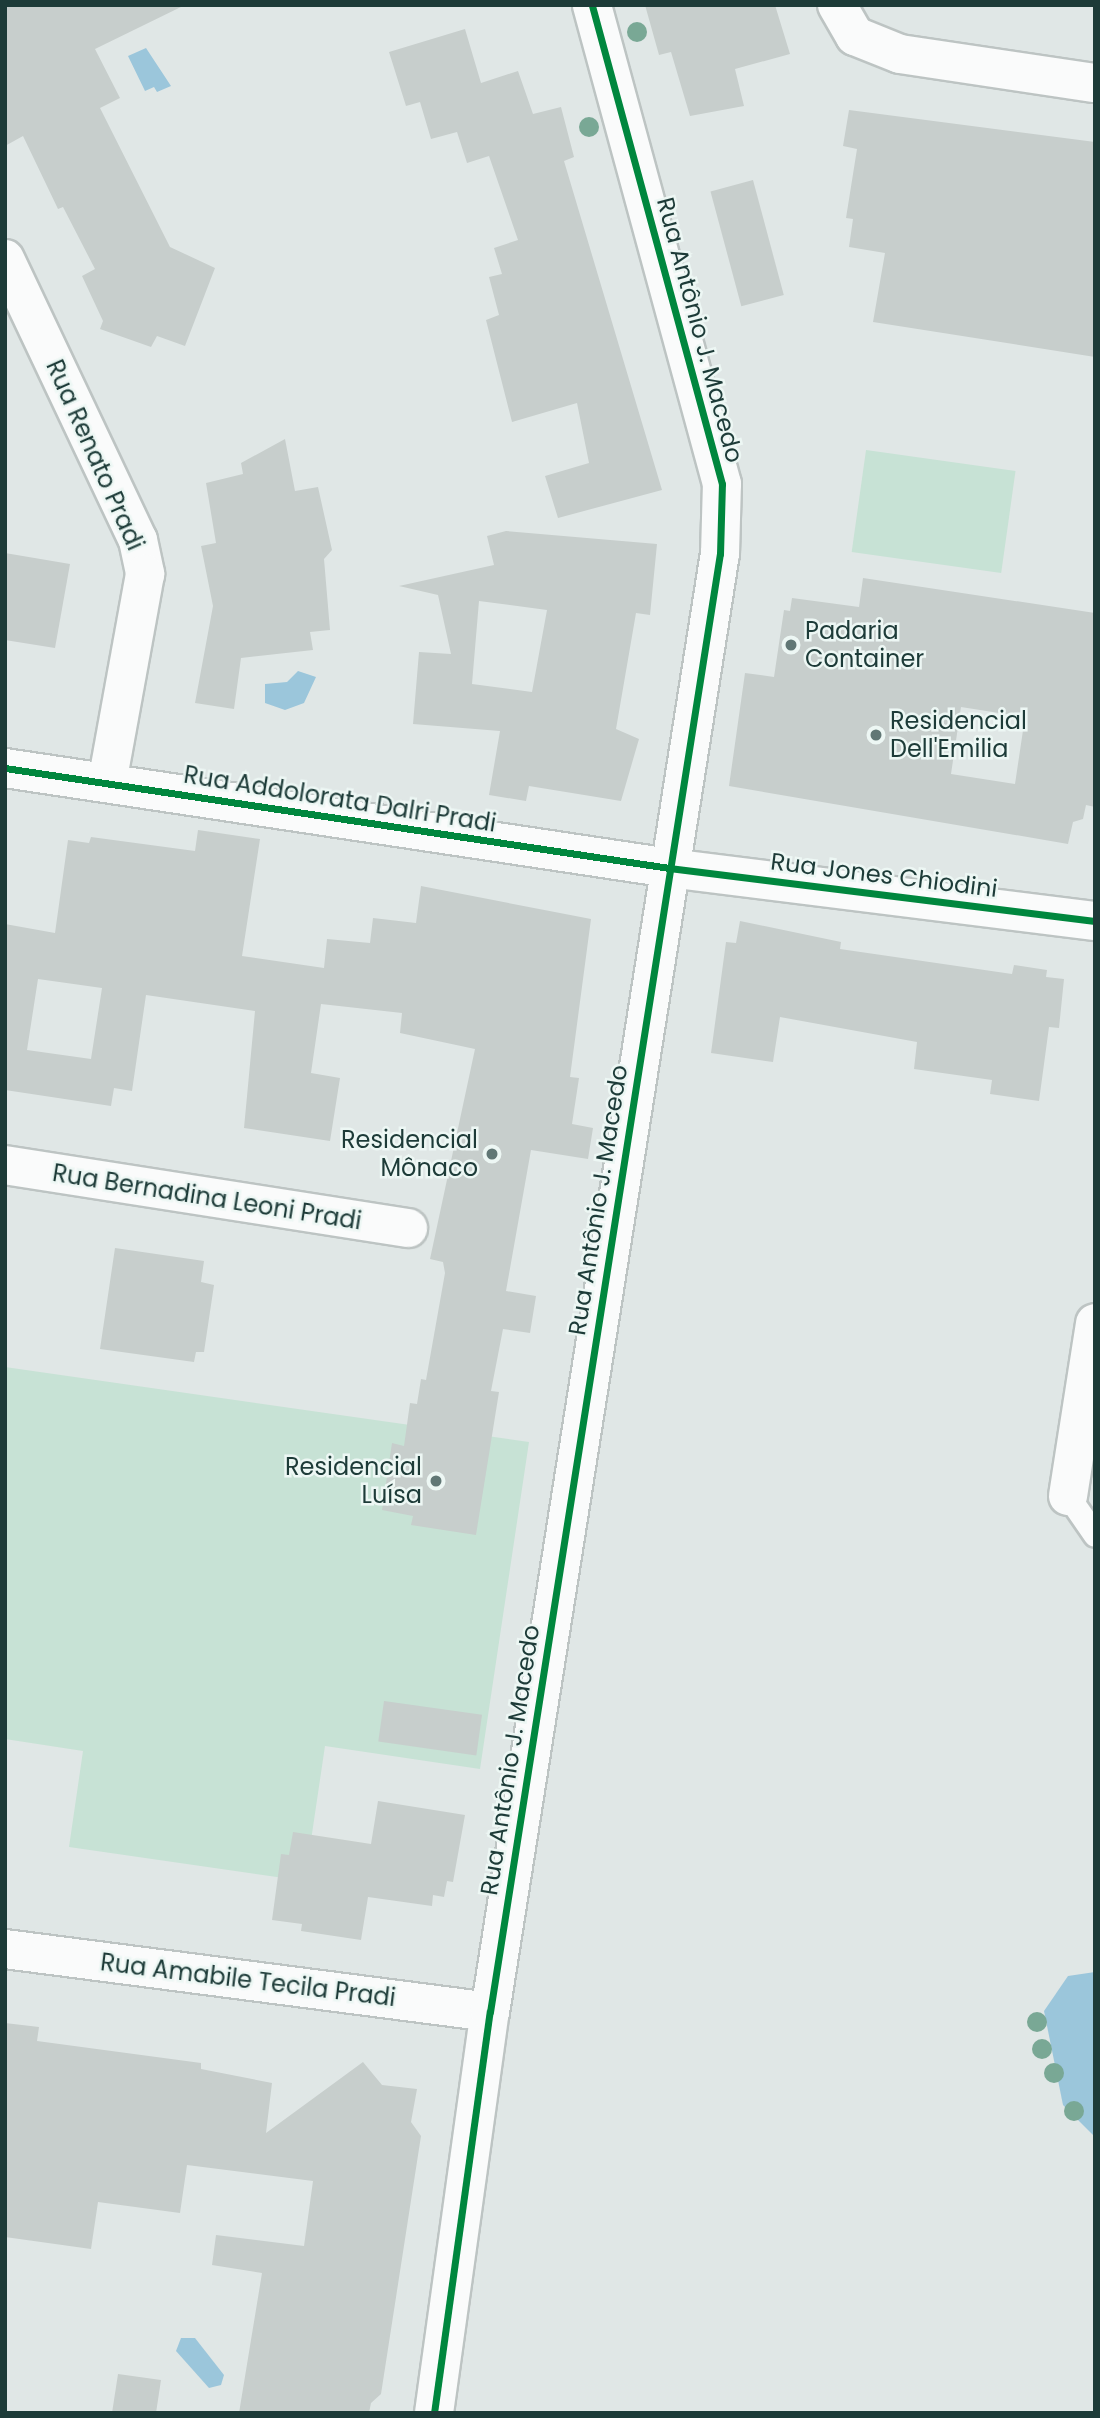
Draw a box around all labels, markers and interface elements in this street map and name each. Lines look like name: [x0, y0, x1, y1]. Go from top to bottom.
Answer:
street label: Rua Antônio J. Macedo: [651, 194, 749, 466]
street label: Rua Renato Pradi: [40, 355, 150, 555]
place label: Padaria Container: [805, 617, 924, 673]
marker: Padaria Container: [783, 637, 799, 653]
place label: Residencial Dell'Emilia: [890, 707, 1027, 763]
marker: Residencial Dell'Emilia: [868, 727, 884, 743]
street label: Rua Addolorata Dalri Pradi: [182, 760, 498, 838]
street label: Rua Jones Chiodini: [769, 847, 999, 903]
street label: Rua Antônio J. Macedo: [562, 1063, 634, 1337]
place label: Residencial Mônaco: [341, 1126, 478, 1182]
marker: Residencial Mônaco: [484, 1146, 500, 1162]
street label: Rua Bernadina Leoni Pradi: [51, 1158, 363, 1236]
place label: Residencial Luísa: [285, 1453, 422, 1509]
marker: Residencial Luísa: [428, 1473, 444, 1489]
street label: Rua Antônio J. Macedo: [474, 1623, 546, 1897]
street label: Rua Amabile Tecila Pradi: [99, 1948, 397, 2012]

